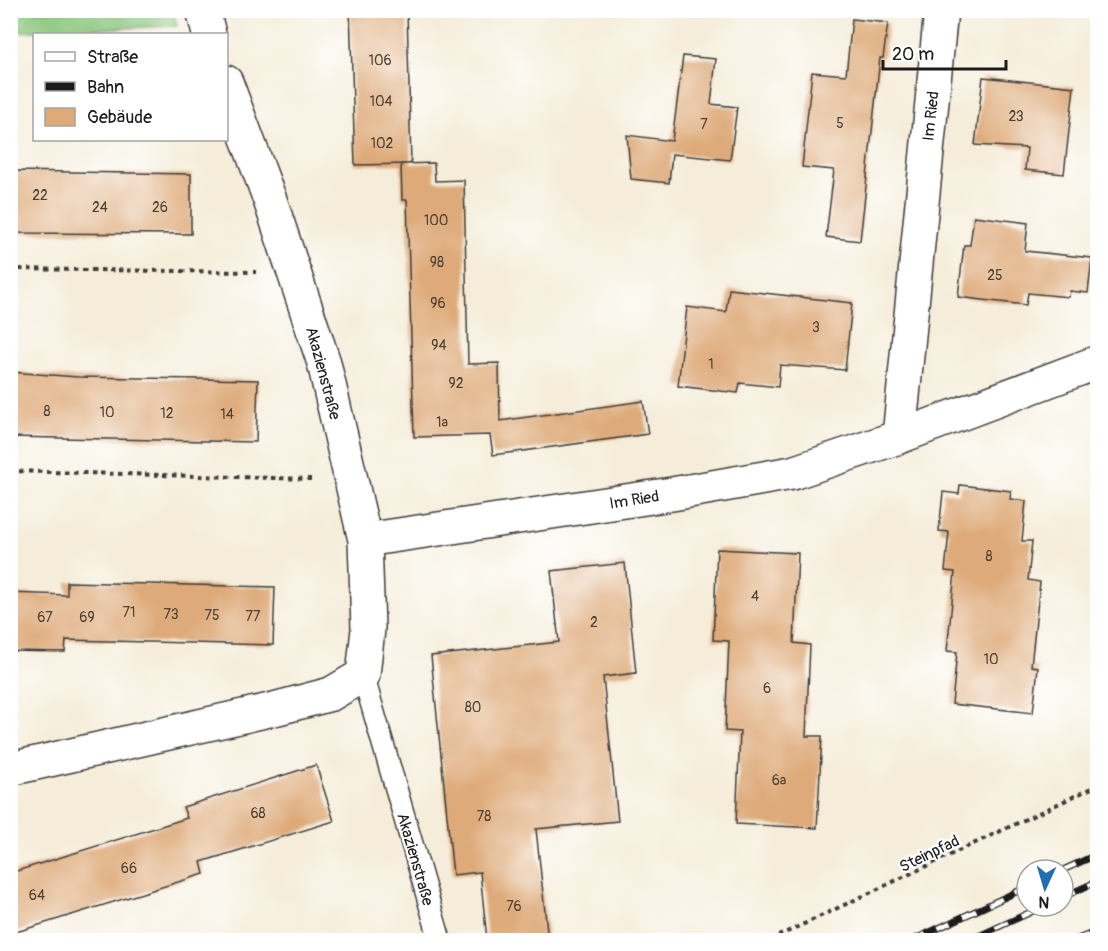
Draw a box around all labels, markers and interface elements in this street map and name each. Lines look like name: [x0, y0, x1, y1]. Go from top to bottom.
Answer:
legend: [33, 33, 228, 141]
scale bar: [883, 33, 1006, 71]
text: 20 m: [892, 43, 934, 66]
text: Straße: [87, 46, 138, 69]
house number: 106: [368, 52, 392, 69]
text: Bahn: [87, 76, 124, 99]
street label: Im Ried: [918, 90, 944, 142]
house number: 104: [369, 93, 393, 110]
text: Gebäude: [87, 106, 152, 129]
house number: 23: [1008, 108, 1024, 125]
house number: 5: [836, 115, 844, 132]
house number: 7: [700, 116, 708, 133]
house number: 102: [371, 135, 394, 152]
house number: 22: [32, 187, 48, 204]
house number: 24: [92, 199, 108, 216]
house number: 26: [152, 199, 168, 216]
house number: 100: [424, 212, 448, 229]
house number: 98: [430, 254, 444, 271]
house number: 25: [987, 267, 1003, 284]
house number: 96: [430, 295, 446, 312]
house number: 3: [812, 319, 820, 336]
street label: Akazienstraße: [301, 325, 345, 422]
house number: 94: [431, 337, 447, 354]
house number: 1: [708, 356, 714, 373]
house number: 92: [448, 375, 464, 392]
house number: 8: [43, 403, 51, 420]
house number: 10: [99, 404, 115, 421]
house number: 12: [160, 405, 174, 422]
house number: 14: [220, 406, 234, 423]
house number: 1a: [436, 414, 448, 431]
street label: Im Ried: [608, 486, 660, 514]
house number: 8: [985, 548, 993, 565]
house number: 4: [751, 588, 759, 605]
house number: 71: [123, 604, 135, 621]
house number: 73: [163, 606, 179, 623]
house number: 75: [205, 607, 220, 624]
house number: 77: [246, 608, 261, 625]
house number: 67: [37, 609, 53, 626]
house number: 69: [79, 609, 95, 626]
house number: 2: [590, 614, 598, 631]
house number: 10: [983, 651, 999, 668]
house number: 6: [763, 680, 771, 697]
house number: 80: [465, 699, 481, 716]
house number: 6a: [772, 772, 786, 789]
house number: 68: [250, 805, 266, 822]
house number: 78: [477, 808, 491, 825]
street label: Akazienstraße: [392, 811, 438, 908]
street label: Steinpfad: [896, 831, 963, 877]
north arrow: [1015, 858, 1075, 918]
house number: 66: [121, 860, 137, 877]
house number: 64: [29, 887, 45, 904]
text: N: [1038, 892, 1050, 912]
house number: 76: [506, 898, 522, 915]

